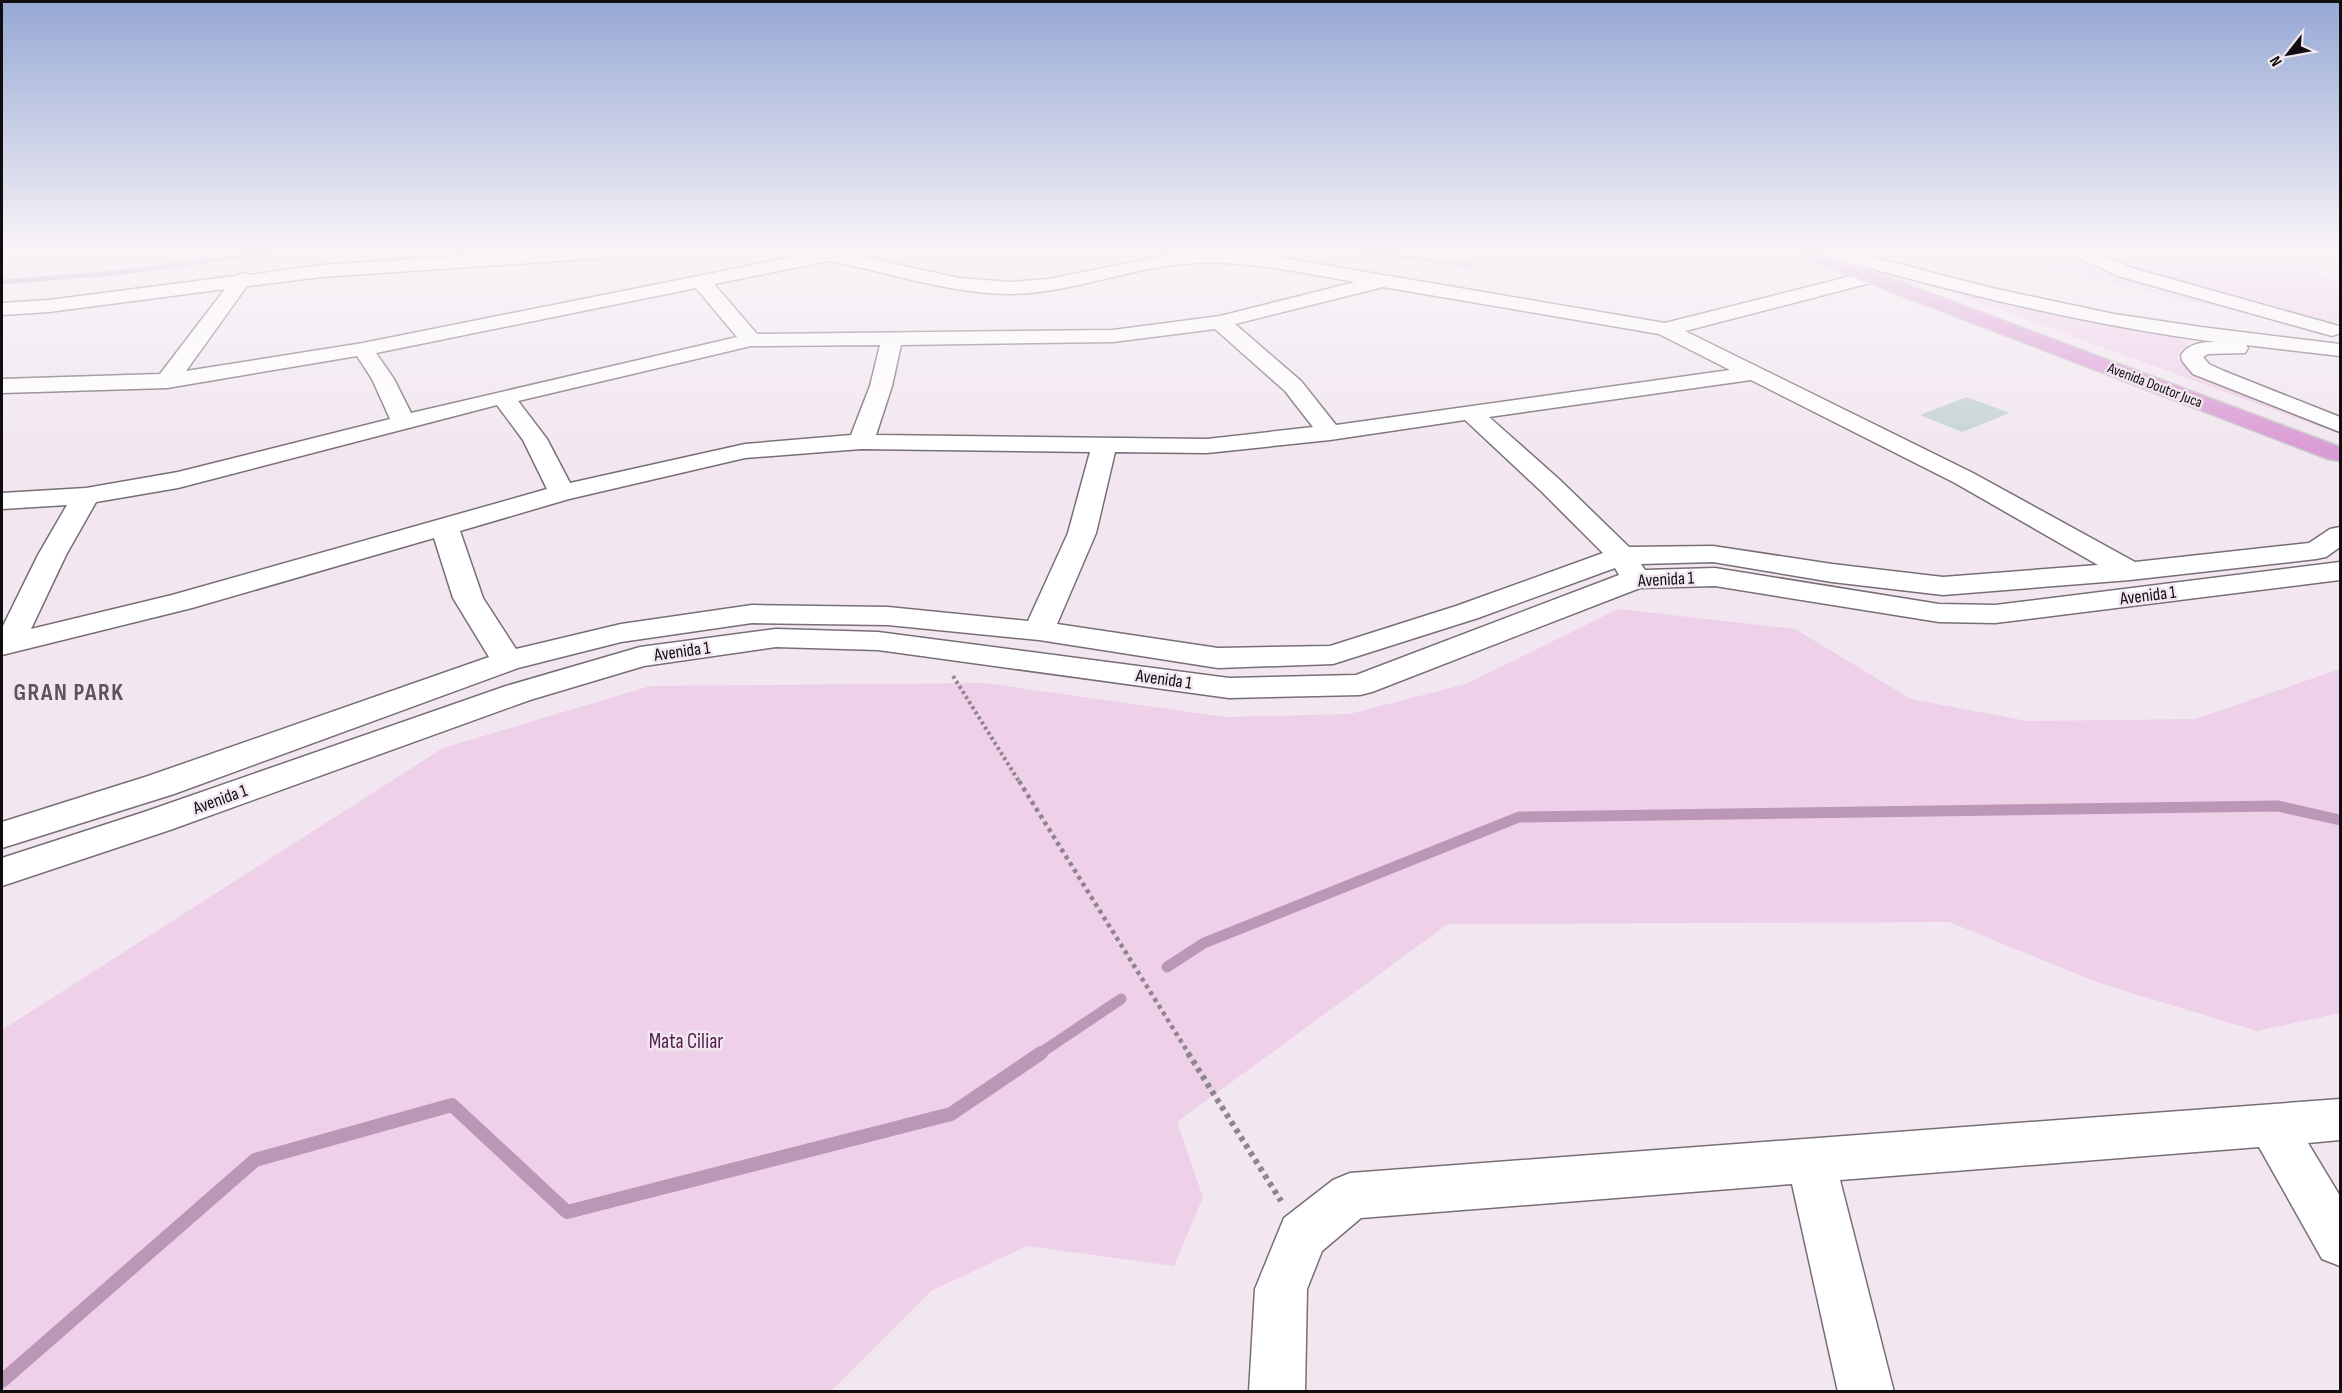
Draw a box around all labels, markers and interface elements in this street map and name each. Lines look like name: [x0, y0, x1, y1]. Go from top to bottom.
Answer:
north arrow: [2258, 24, 2318, 84]
text: N: [2266, 52, 2287, 70]
street label: Avenida Doutor Juca: [2104, 358, 2205, 412]
street label: Avenida 1: [1636, 568, 1695, 592]
street label: Avenida 1: [2118, 582, 2178, 609]
street label: Avenida 1: [652, 637, 712, 666]
street label: Avenida 1: [1134, 665, 1194, 694]
district label: GRAN PARK: [13, 678, 125, 707]
street label: Avenida 1: [189, 780, 251, 819]
park label: Mata Ciliar: [649, 1029, 723, 1054]

